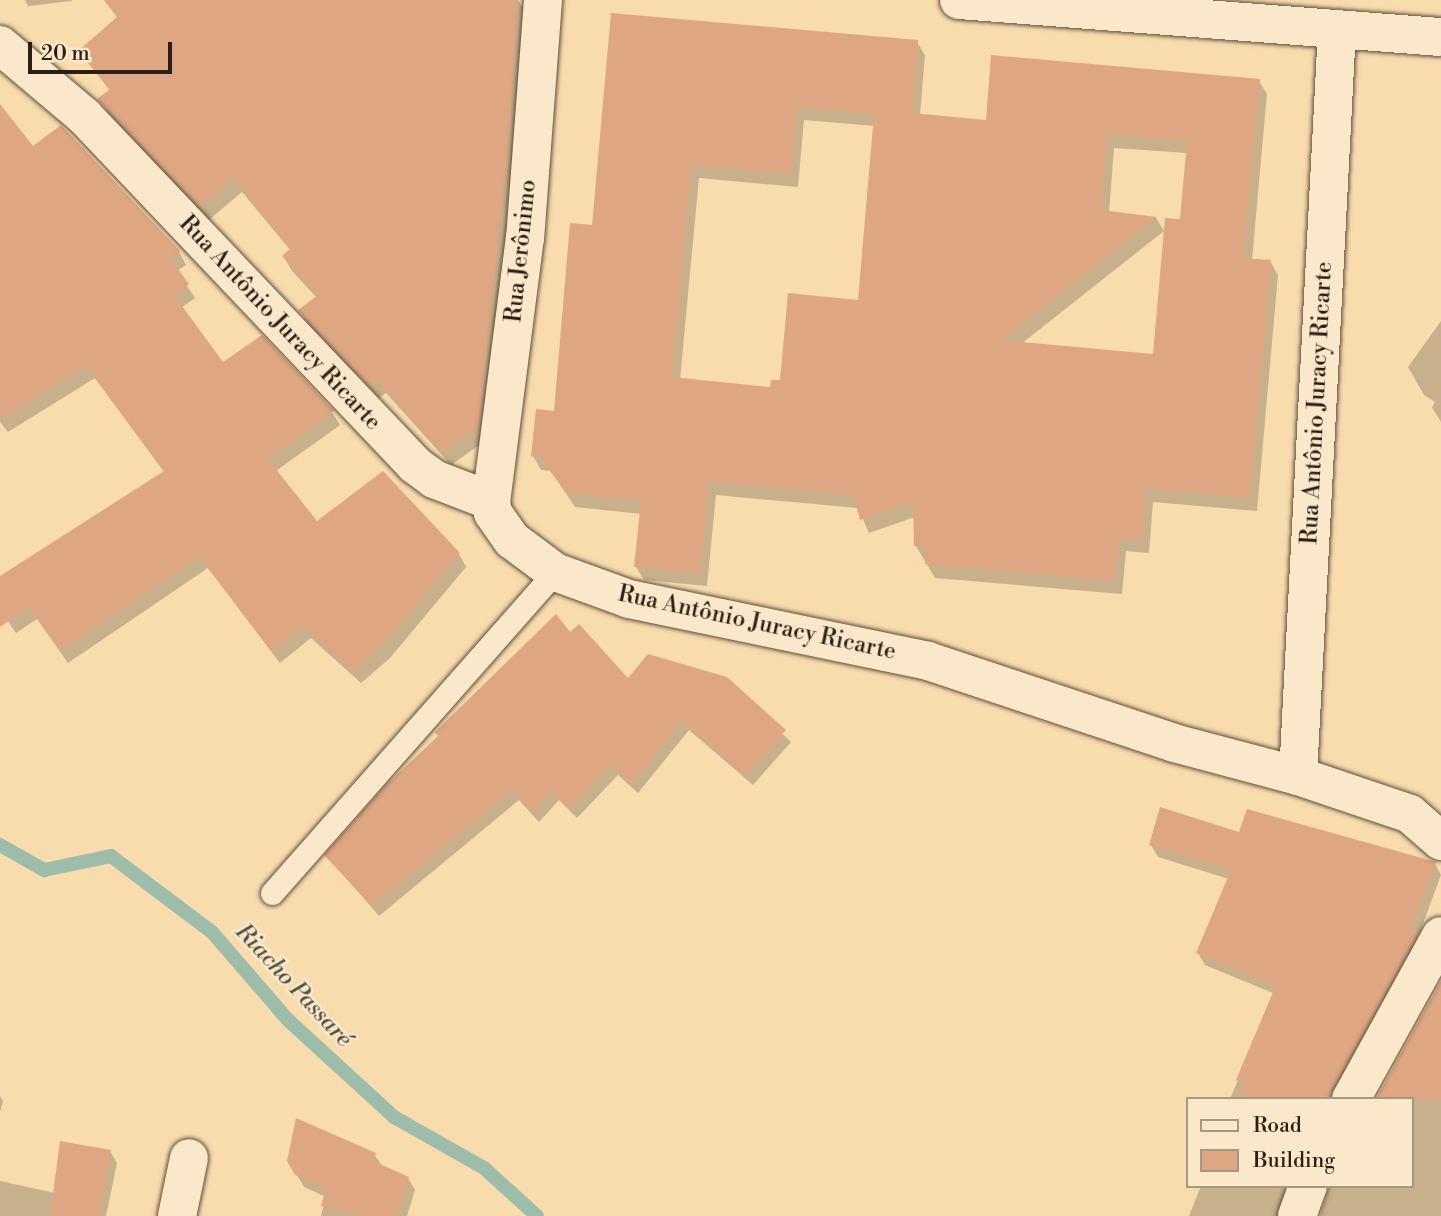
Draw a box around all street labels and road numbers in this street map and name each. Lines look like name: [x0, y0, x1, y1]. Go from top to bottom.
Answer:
street label: Rua Jerônimo: [500, 178, 542, 324]
street label: Rua Antônio Juracy Ricarte: [173, 210, 387, 436]
street label: Rua Antônio Juracy Ricarte: [1296, 261, 1338, 545]
street label: Rua Antônio Juracy Ricarte: [615, 580, 899, 666]

